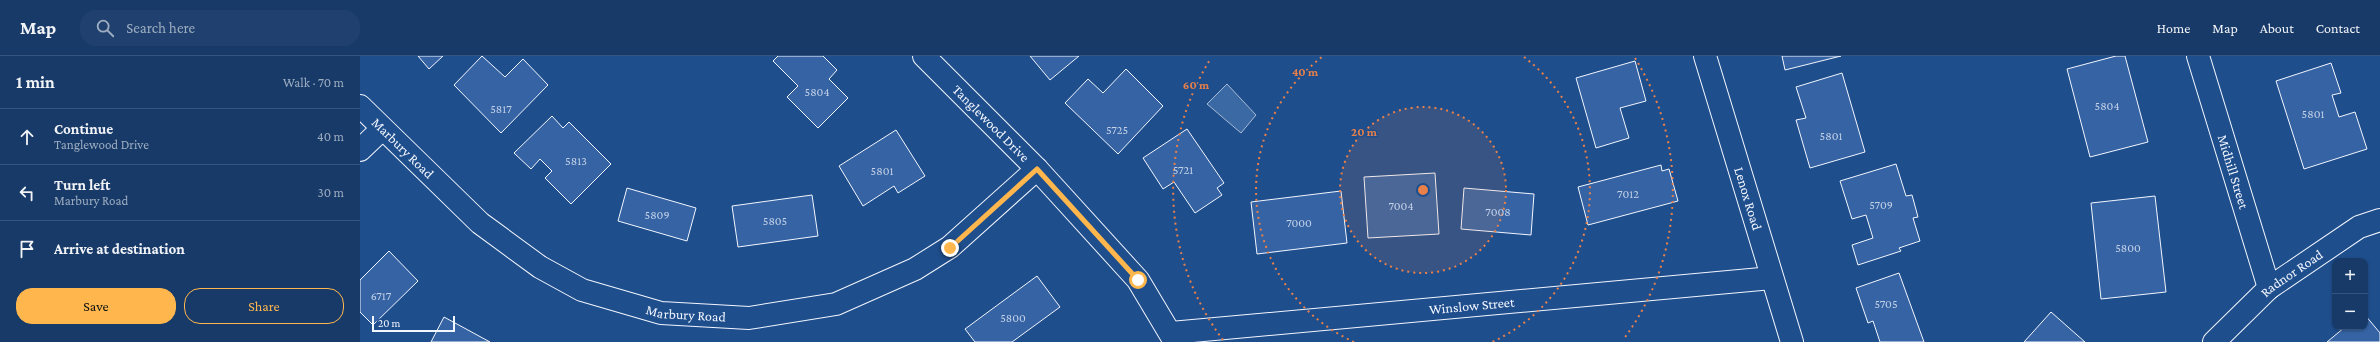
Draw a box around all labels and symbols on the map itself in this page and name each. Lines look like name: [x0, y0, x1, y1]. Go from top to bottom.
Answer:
text: 40 m: [1292, 65, 1319, 79]
text: 60 m: [1183, 78, 1210, 92]
street label: Tanglewood Drive: [949, 81, 1033, 165]
house number: 5804: [804, 85, 830, 99]
house number: 5804: [2094, 99, 2120, 113]
house number: 5817: [490, 102, 512, 116]
house number: 5801: [2302, 107, 2324, 121]
street label: Marbury Road: [369, 114, 438, 182]
house number: 5725: [1106, 123, 1128, 137]
text: 20 m: [1351, 125, 1378, 139]
house number: 5801: [1820, 129, 1842, 143]
street label: Midhill Street: [2215, 133, 2252, 211]
house number: 5813: [565, 154, 587, 168]
house number: 5721: [1173, 163, 1193, 177]
house number: 5801: [871, 164, 893, 178]
street label: Lenox Road: [1731, 165, 1766, 233]
centre of rings: [1416, 183, 1430, 197]
house number: 7012: [1617, 187, 1639, 201]
house number: 5709: [1869, 198, 1893, 212]
house number: 7004: [1388, 199, 1414, 213]
house number: 7008: [1485, 205, 1511, 219]
house number: 5809: [645, 208, 670, 222]
house number: 5805: [763, 214, 787, 228]
house number: 7000: [1286, 216, 1312, 230]
route end: [941, 239, 959, 257]
house number: 5800: [2115, 241, 2141, 255]
street label: Radnor Road: [2257, 246, 2326, 300]
route start: [1129, 271, 1147, 289]
house number: 6717: [371, 289, 392, 303]
street label: Winslow Street: [1428, 294, 1516, 317]
house number: 5705: [1874, 297, 1898, 311]
street label: Marbury Road: [644, 301, 727, 325]
house number: 5800: [1000, 311, 1026, 325]
scale bar: [372, 314, 455, 333]

